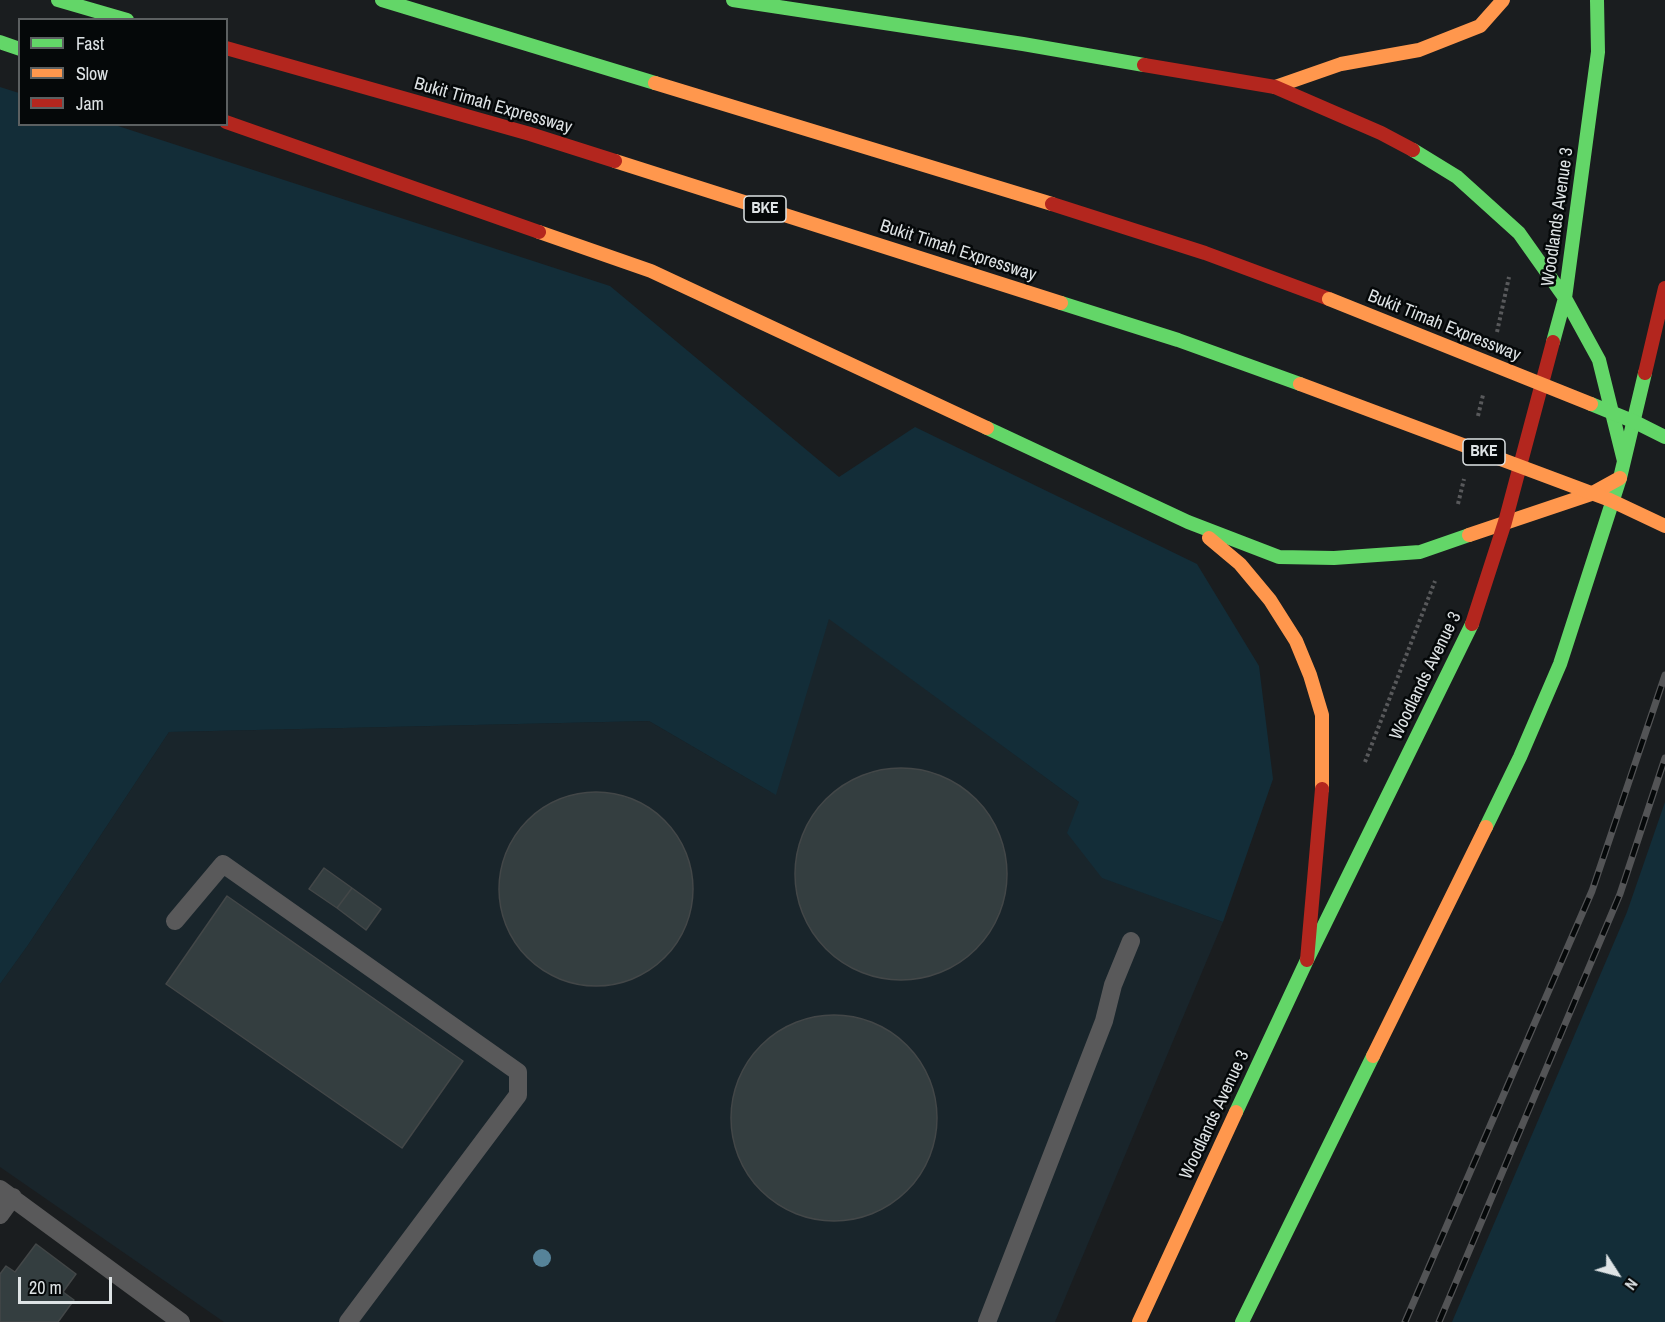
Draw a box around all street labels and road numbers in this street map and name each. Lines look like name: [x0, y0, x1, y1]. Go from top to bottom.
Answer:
street label: Bukit Timah Expressway: [412, 73, 574, 139]
street label: Woodlands Avenue 3: [1538, 146, 1578, 288]
road number: BKE: [744, 196, 786, 222]
street label: Bukit Timah Expressway: [877, 216, 1039, 286]
street label: Bukit Timah Expressway: [1364, 285, 1524, 367]
road number: BKE: [1463, 439, 1505, 465]
street label: Woodlands Avenue 3: [1386, 608, 1466, 744]
street label: Woodlands Avenue 3: [1176, 1047, 1254, 1183]

